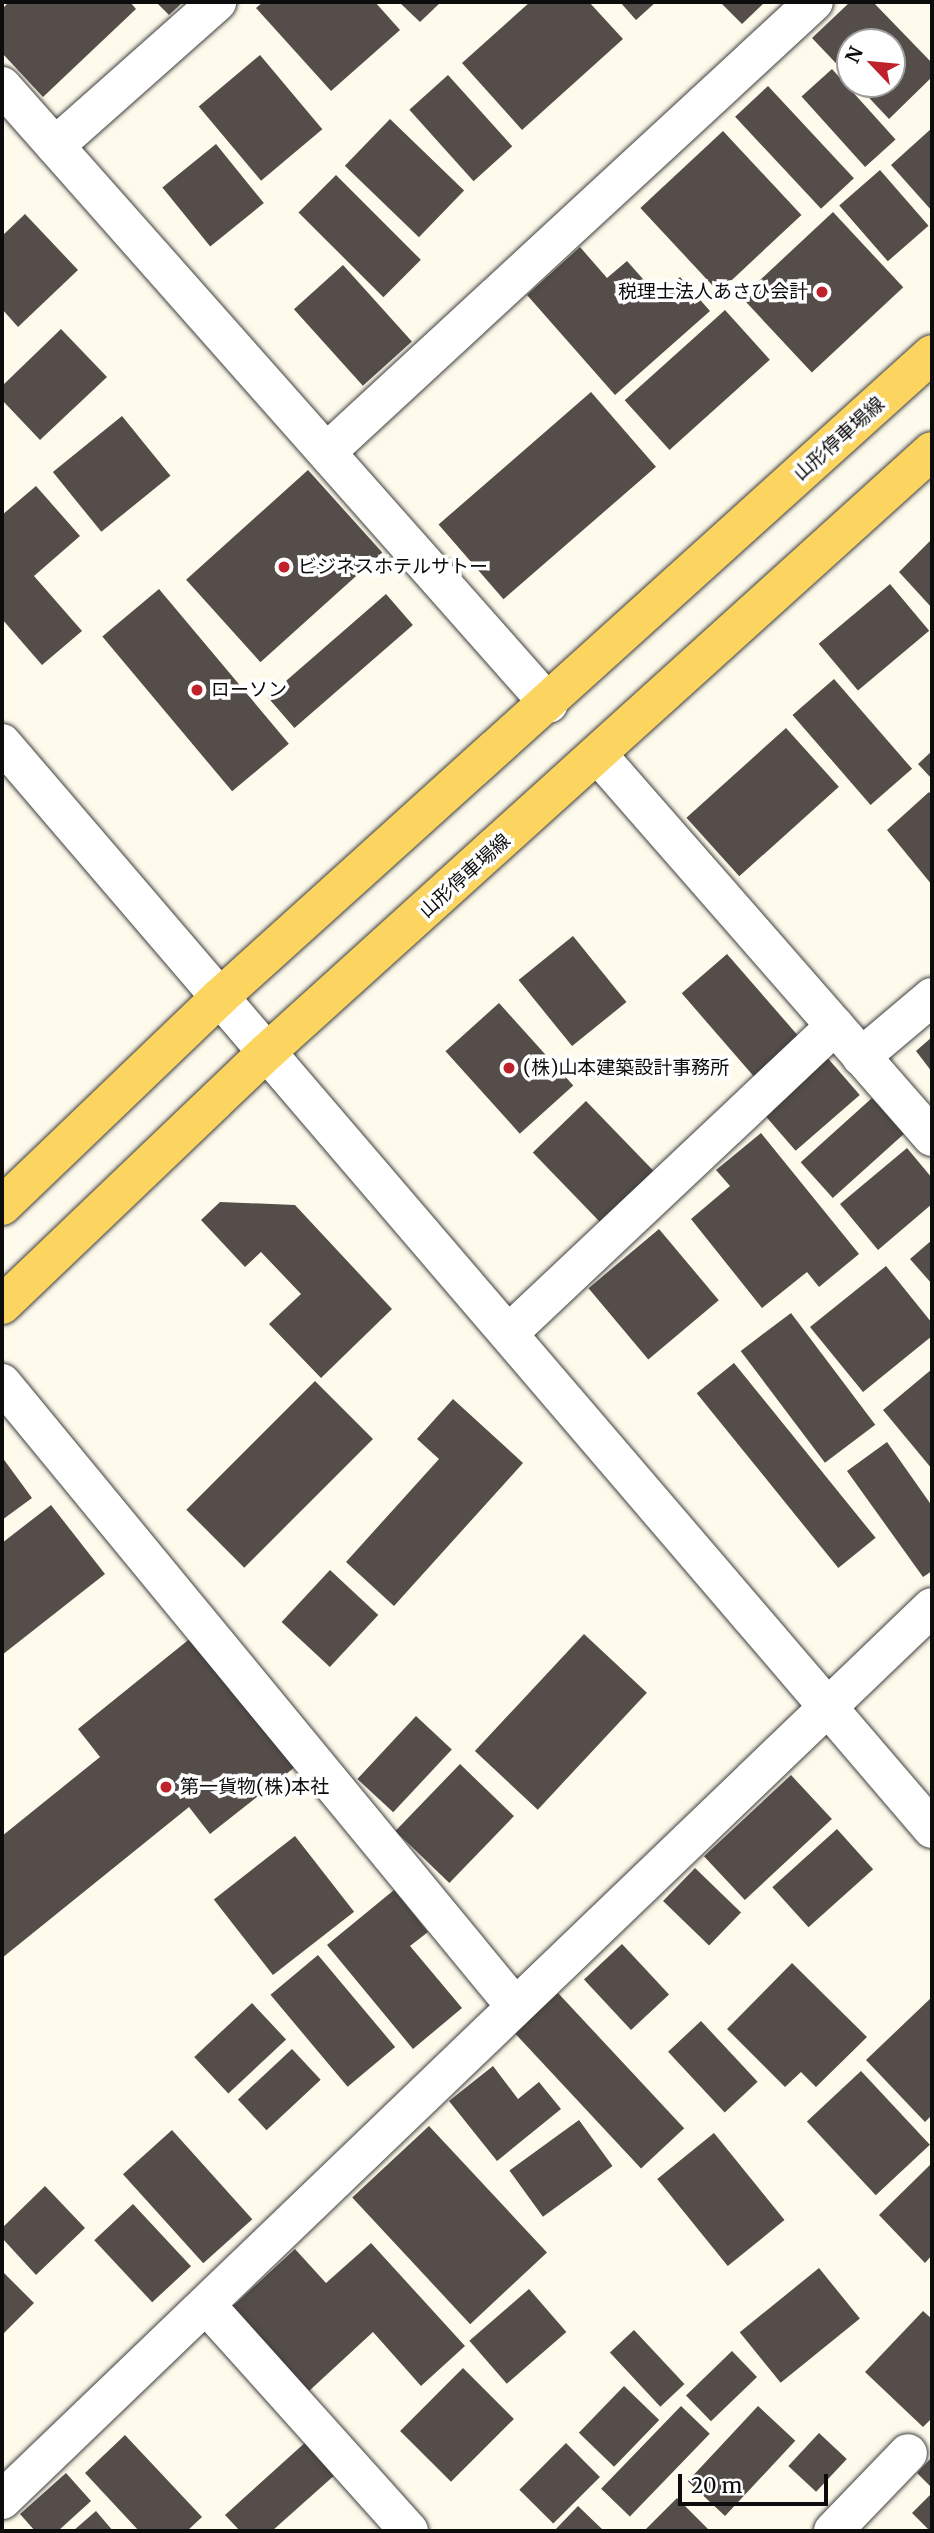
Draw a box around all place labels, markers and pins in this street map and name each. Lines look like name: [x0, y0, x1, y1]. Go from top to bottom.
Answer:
place label: 税理士法人あさひ会計: [618, 281, 808, 303]
marker: 税理士法人あさひ会計: [814, 284, 830, 300]
place label: ビジネスホテルサトー: [298, 556, 488, 578]
marker: ビジネスホテルサトー: [276, 559, 292, 575]
place label: ローソン: [211, 679, 287, 701]
marker: ローソン: [189, 682, 205, 698]
place label: (株)山本建築設計事務所: [523, 1057, 729, 1079]
marker: (株)山本建築設計事務所: [501, 1060, 517, 1076]
place label: 第一貨物(株)本社: [180, 1776, 329, 1798]
marker: 第一貨物(株)本社: [158, 1779, 174, 1795]

